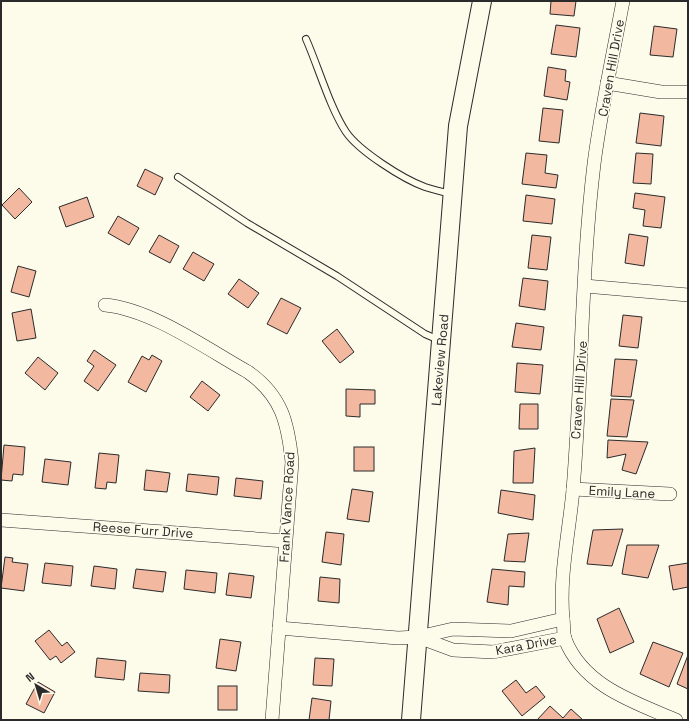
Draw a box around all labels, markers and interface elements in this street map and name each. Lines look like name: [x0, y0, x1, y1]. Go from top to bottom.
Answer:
street label: Craven Hill Drive: [594, 18, 628, 118]
street label: Lakeview Road: [428, 313, 452, 407]
street label: Craven Hill Drive: [567, 340, 591, 440]
street label: Frank Vance Road: [276, 451, 298, 563]
street label: Emily Lane: [588, 482, 656, 502]
street label: Reese Furr Drive: [92, 518, 194, 542]
street label: Kara Drive: [494, 631, 558, 659]
north arrow: [16, 665, 56, 705]
text: N: [23, 669, 37, 685]

